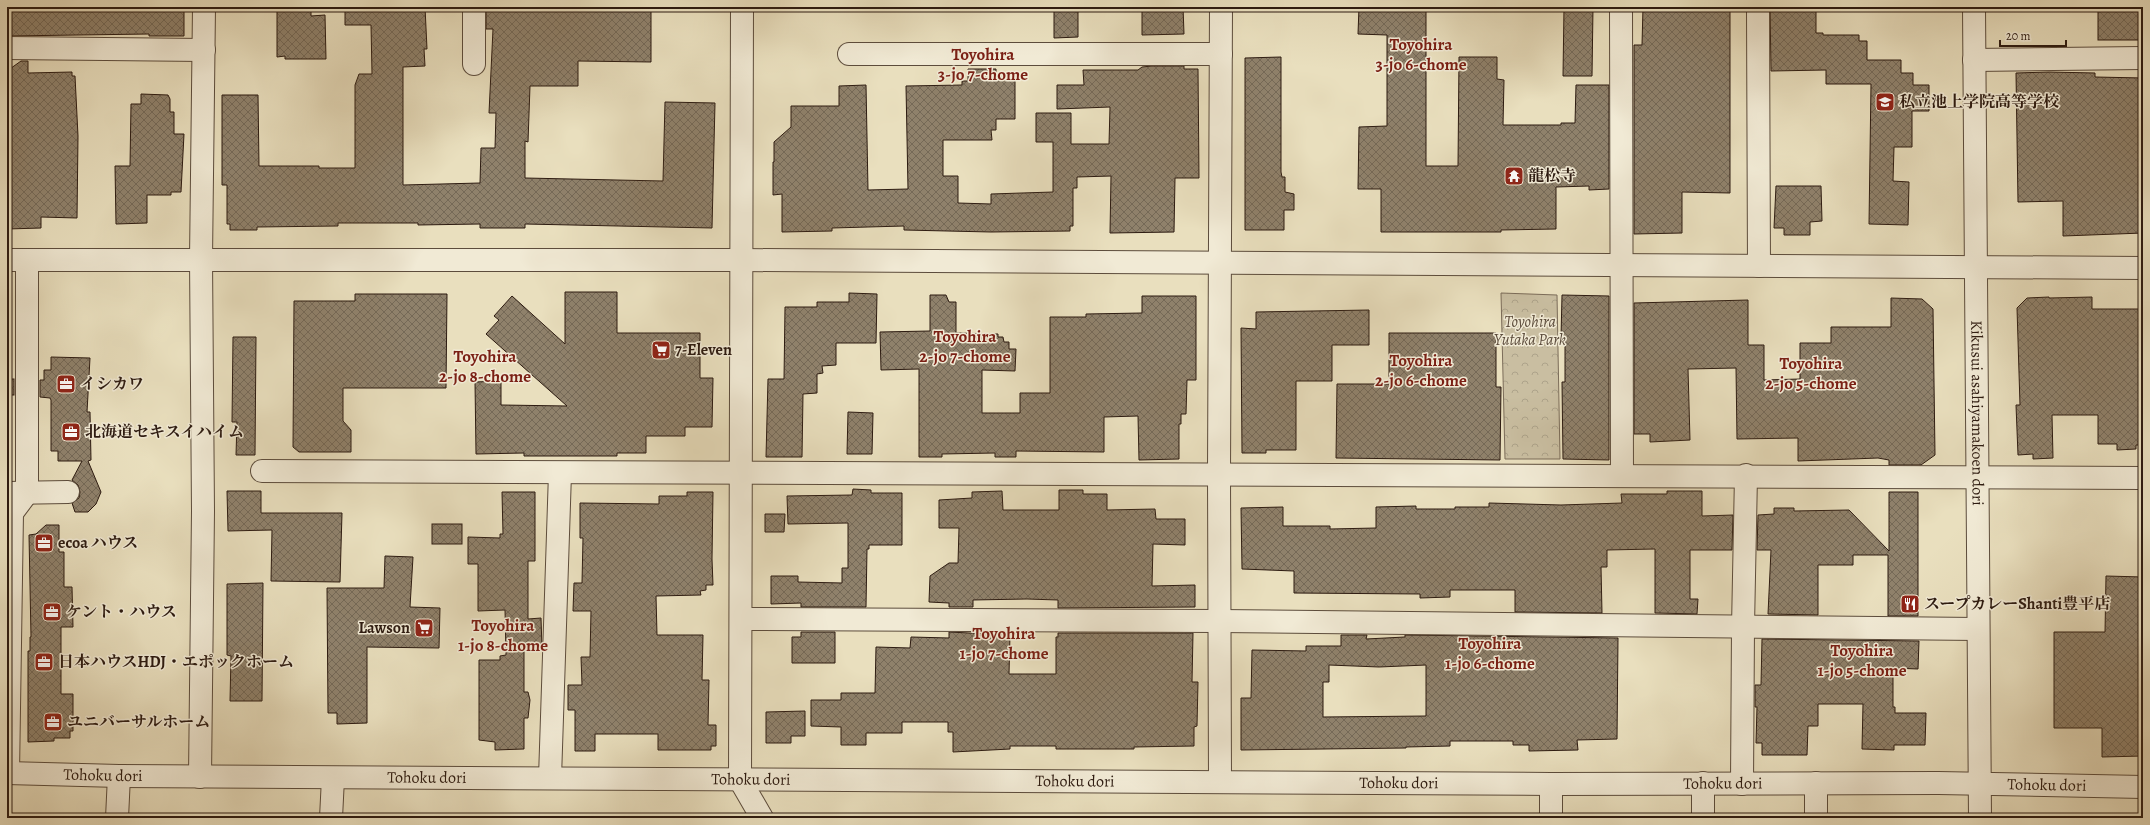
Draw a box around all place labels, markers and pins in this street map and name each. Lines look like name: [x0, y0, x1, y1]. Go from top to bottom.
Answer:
school or university icon: 私立池上学院高等学校: [1874, 91, 1896, 113]
place label: 私立池上学院高等学校: [1899, 91, 2060, 113]
temple icon: 龍松寺: [1503, 165, 1525, 187]
place label: 龍松寺: [1528, 165, 1576, 187]
supermarket icon: 7-Eleven: [650, 339, 672, 361]
place label: 7-Eleven: [675, 339, 732, 361]
office icon: イシカワ: [55, 373, 77, 395]
place label: イシカワ: [80, 373, 144, 395]
office icon: 北海道セキスイハイム: [60, 421, 82, 443]
place label: 北海道セキスイハイム: [85, 421, 244, 443]
office icon: ecoa ハウス: [33, 532, 55, 554]
place label: ecoa ハウス: [58, 532, 138, 554]
restaurant icon: スープカレーShanti豊平店: [1899, 593, 1921, 615]
place label: スープカレーShanti豊平店: [1924, 593, 2110, 615]
office icon: ケント・ハウス: [41, 601, 63, 623]
place label: ケント・ハウス: [66, 601, 177, 623]
place label: Lawson: [358, 617, 410, 639]
supermarket icon: Lawson: [413, 617, 435, 639]
office icon: 日本ハウスHDJ・エポックホーム: [33, 651, 55, 673]
place label: 日本ハウスHDJ・エポックホーム: [58, 651, 294, 673]
office icon: ユニバーサルホーム: [42, 711, 64, 733]
place label: ユニバーサルホーム: [67, 711, 210, 733]

